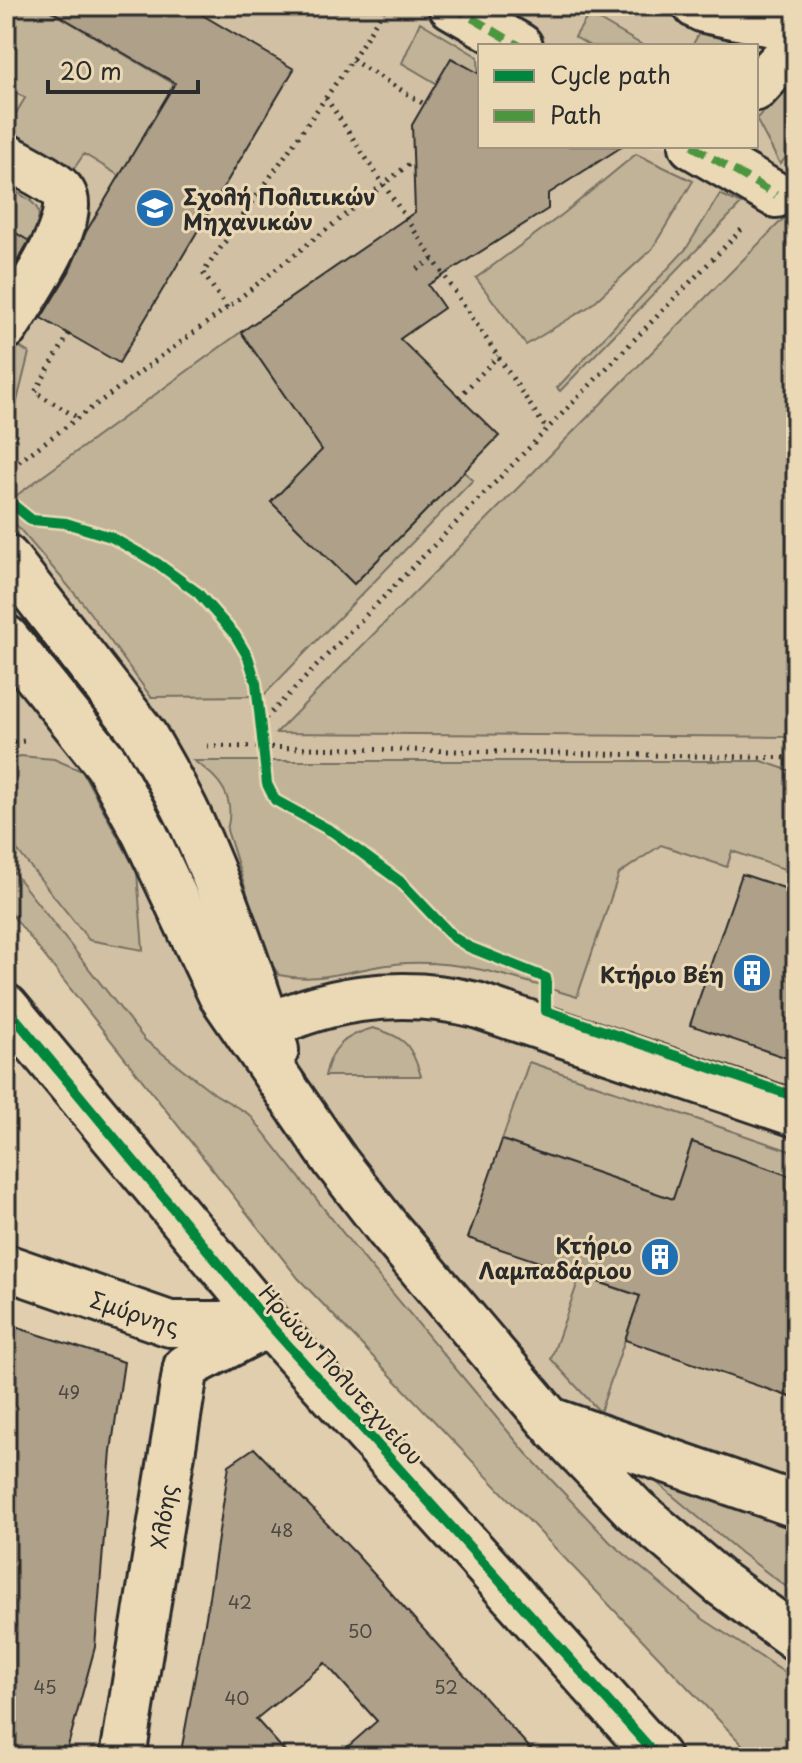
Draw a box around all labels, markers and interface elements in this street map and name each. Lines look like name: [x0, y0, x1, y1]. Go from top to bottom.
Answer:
scale bar: [48, 44, 198, 94]
legend: [478, 44, 758, 148]
text: 20 m: [60, 52, 122, 88]
text: Cycle path: [550, 56, 671, 92]
text: Path: [550, 96, 602, 132]
place label: Σχολή Πολιτικών Μηχανικών: [183, 179, 376, 237]
school or university icon: Σχολή Πολιτικών Μηχανικών: [134, 187, 176, 229]
building icon: Κτήριο Βέη: [731, 952, 773, 994]
place label: Κτήριο Βέη: [600, 957, 724, 990]
place label: Κτήριο Λαμπαδάριου: [479, 1228, 632, 1286]
building icon: Κτήριο Λαμπαδάριου: [639, 1236, 681, 1278]
street label: Ηρώων Πολυτεχνείου: [252, 1277, 432, 1471]
street label: Σμύρνης: [86, 1281, 178, 1341]
house number: 49: [58, 1378, 80, 1405]
street label: Χλόης: [140, 1482, 183, 1551]
house number: 48: [270, 1516, 294, 1543]
house number: 42: [228, 1588, 252, 1615]
house number: 50: [348, 1617, 372, 1644]
house number: 45: [34, 1673, 57, 1700]
house number: 52: [434, 1673, 458, 1700]
house number: 40: [224, 1684, 250, 1711]

